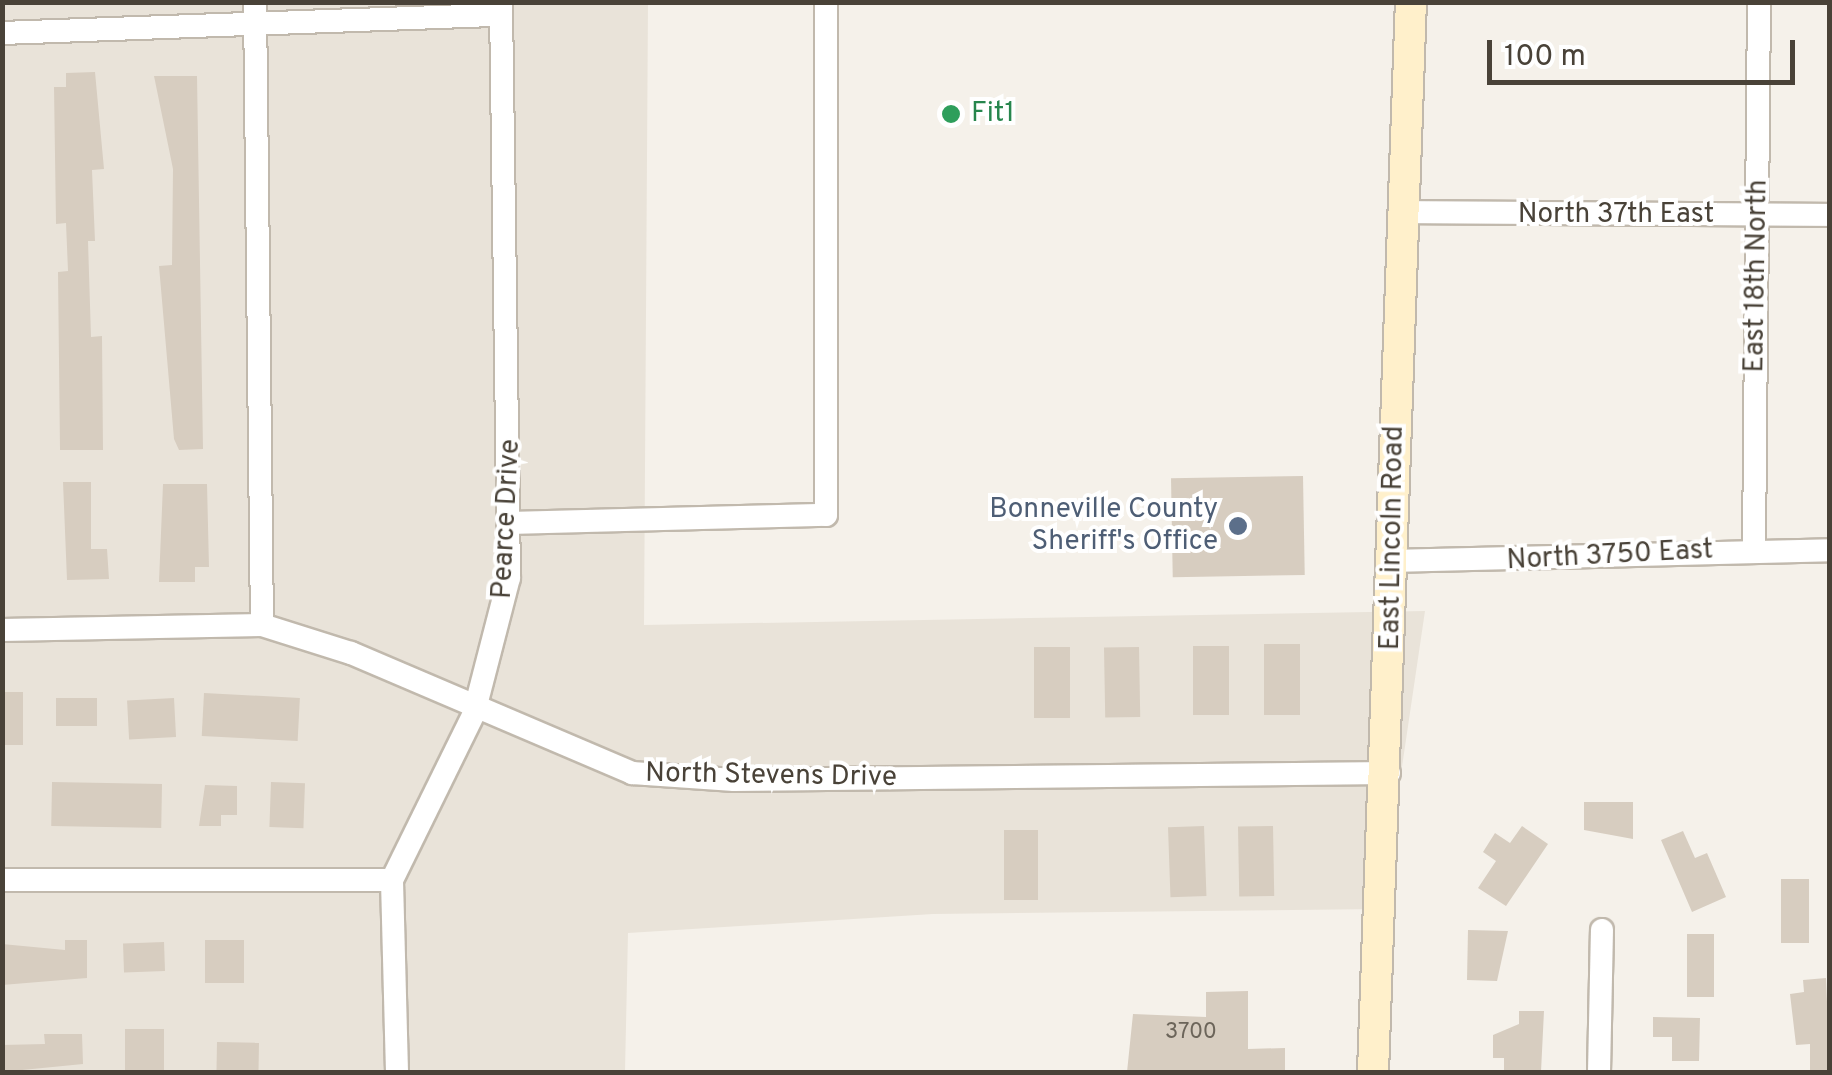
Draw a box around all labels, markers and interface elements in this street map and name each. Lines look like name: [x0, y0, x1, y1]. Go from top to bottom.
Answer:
scale bar: [1492, 20, 1800, 82]
text: 100 m: [1504, 39, 1586, 76]
place label: Fit1: [971, 97, 1015, 131]
marker: Fit1: [940, 103, 962, 125]
street label: East 18th North: [1739, 179, 1775, 373]
street label: North 37th East: [1518, 198, 1714, 232]
street label: East Lincoln Road: [1374, 425, 1412, 651]
street label: Pearce Drive: [486, 438, 528, 600]
place label: Bonneville County Sheriff's Office: [989, 493, 1218, 559]
marker: Bonneville County Sheriff's Office: [1227, 515, 1249, 537]
street label: North 3750 East: [1506, 534, 1714, 578]
street label: North Stevens Drive: [645, 757, 897, 795]
house number: 3700: [1165, 1020, 1217, 1046]

